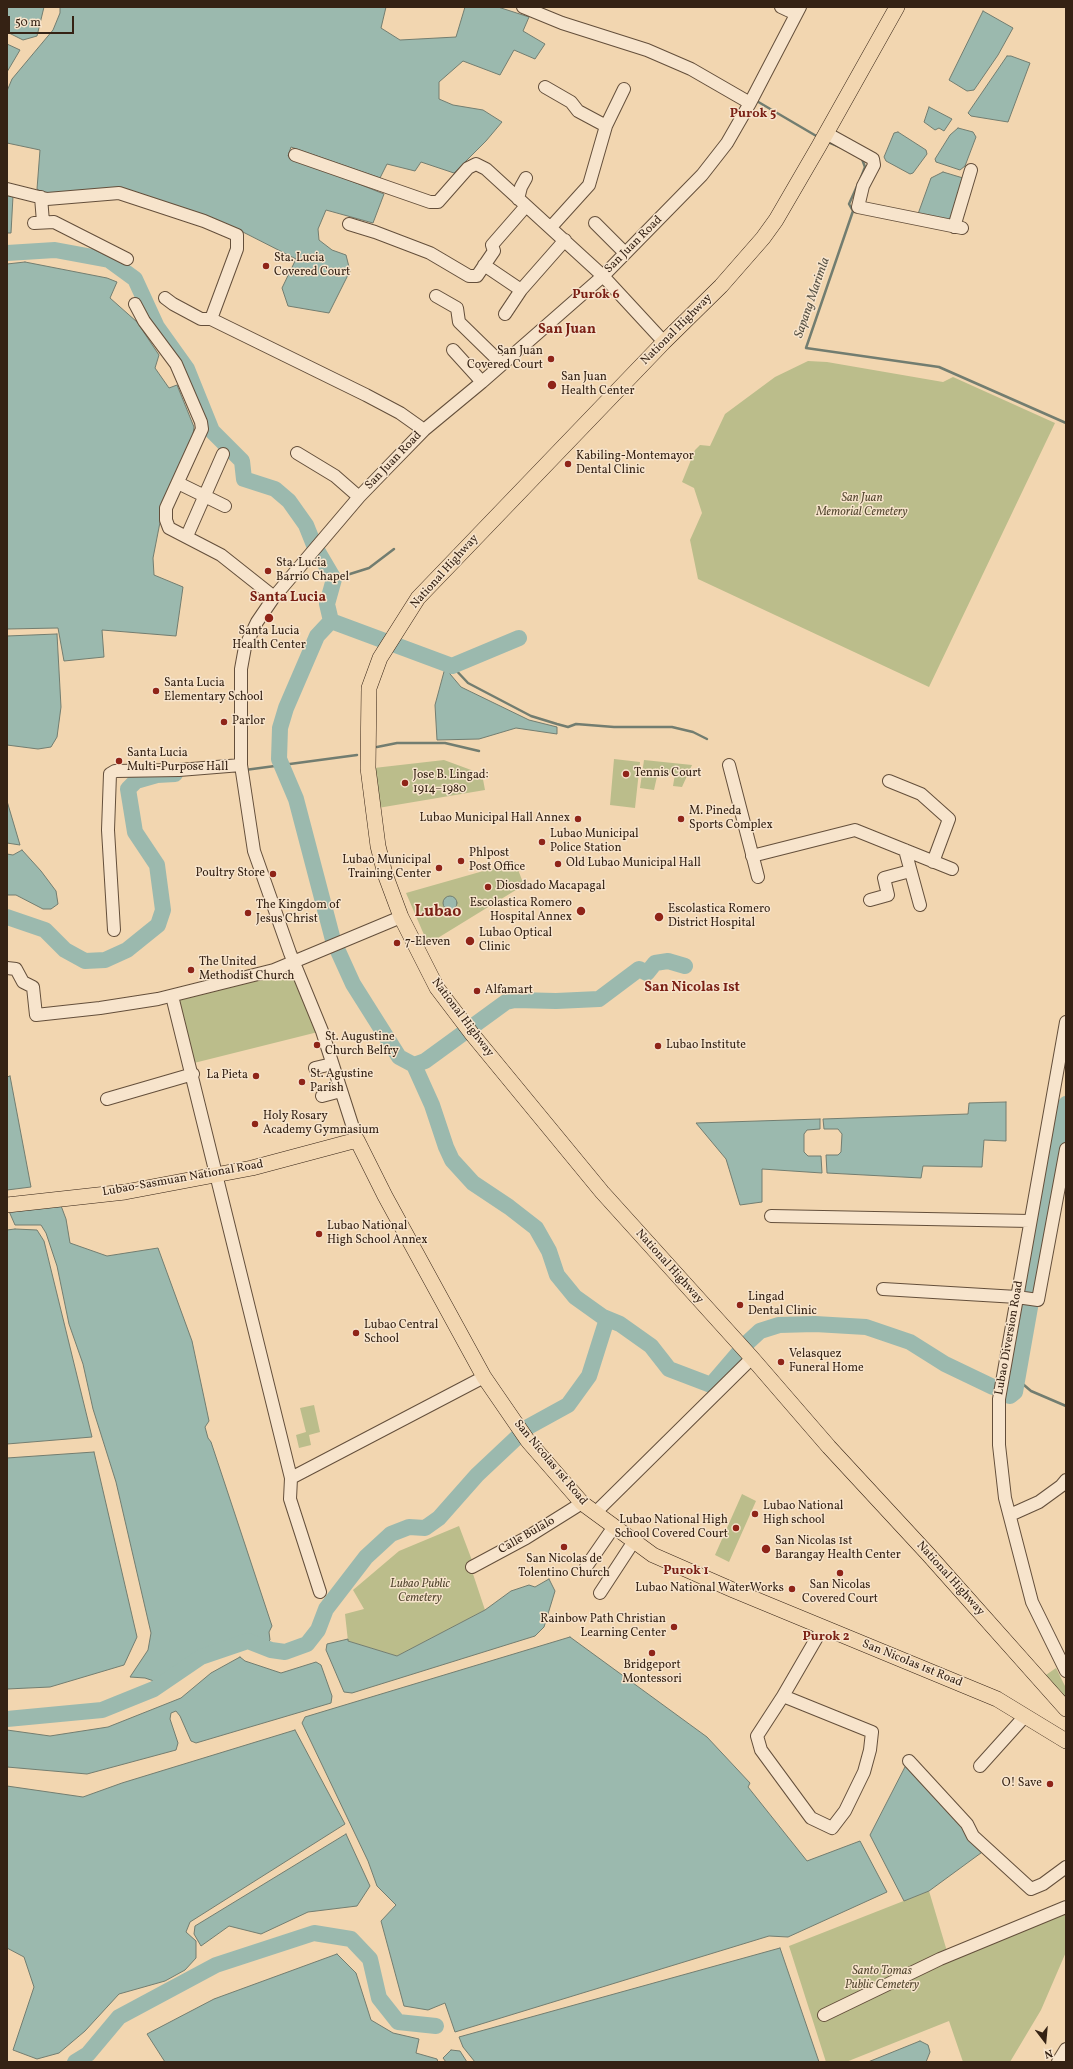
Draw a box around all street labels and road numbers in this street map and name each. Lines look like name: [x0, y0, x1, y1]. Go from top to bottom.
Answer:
street label: San Juan Road: [602, 213, 666, 277]
street label: National Highway: [638, 291, 716, 369]
street label: San Juan Road: [363, 429, 425, 493]
street label: National Highway: [408, 532, 482, 612]
street label: National Highway: [428, 976, 496, 1060]
street label: Lubao-Sasmuan National Road: [101, 1158, 265, 1200]
street label: National Highway: [632, 1227, 706, 1307]
street label: Lubao Diversion Road: [993, 1280, 1027, 1396]
street label: San Nicolas 1st Road: [510, 1417, 590, 1509]
street label: Calle Bulalo: [496, 1514, 558, 1558]
street label: National Highway: [913, 1539, 987, 1619]
street label: San Nicolas 1st Road: [860, 1637, 964, 1691]

